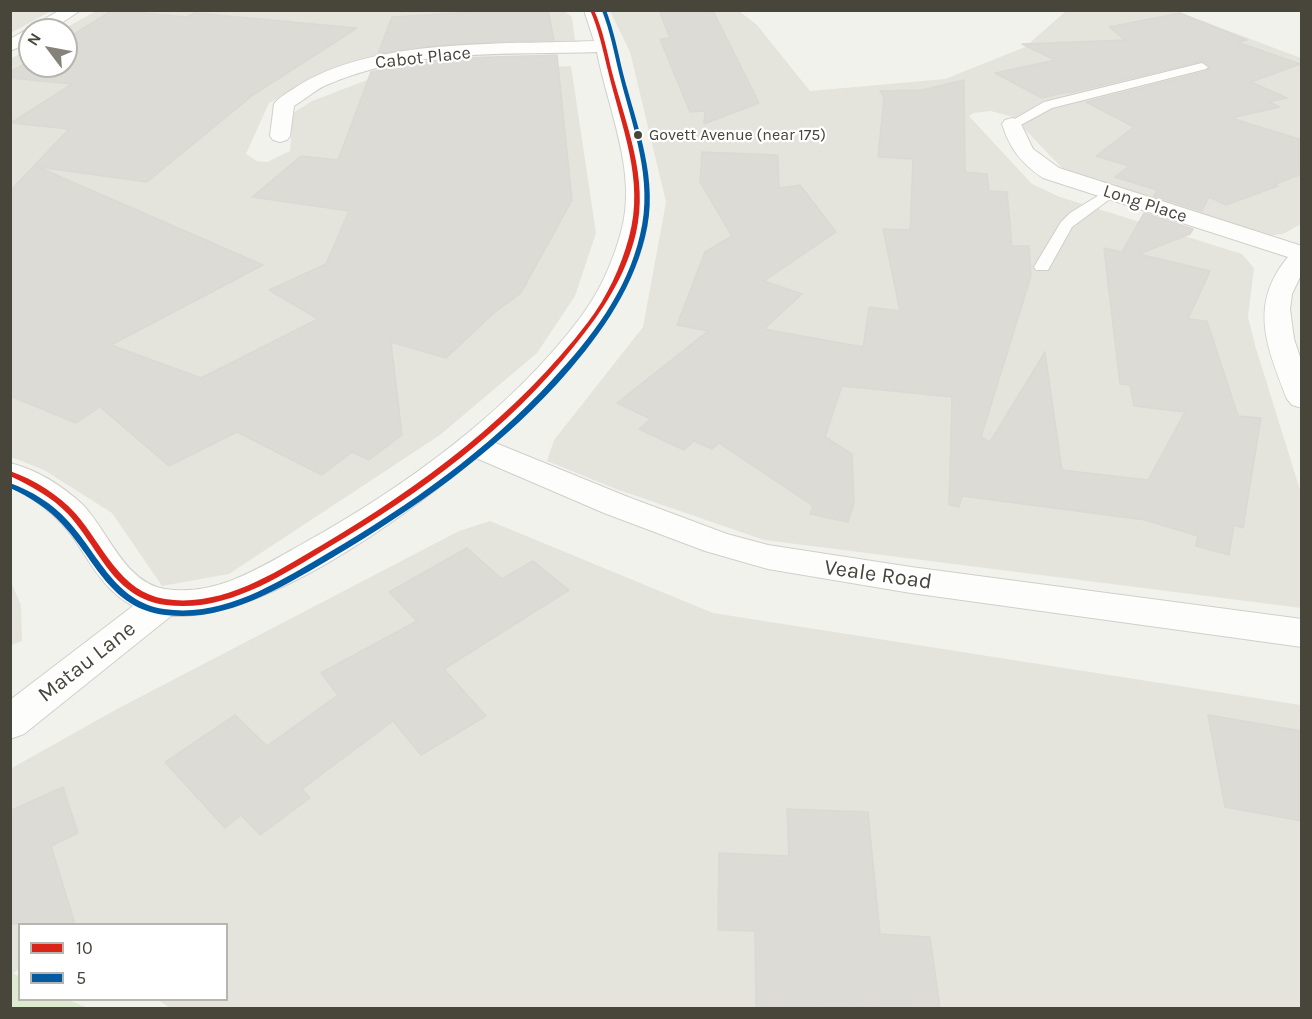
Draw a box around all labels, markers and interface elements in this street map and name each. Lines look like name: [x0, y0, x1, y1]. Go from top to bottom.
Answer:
north arrow: [18, 18, 78, 78]
text: N: [23, 29, 45, 49]
street label: Cabot Place: [374, 42, 472, 74]
place label: Govett Avenue (near 175): [649, 125, 826, 145]
marker: Govett Avenue (near 175): [632, 129, 644, 141]
street label: Long Place: [1100, 180, 1190, 228]
street label: Veale Road: [822, 554, 934, 596]
street label: Matau Lane: [33, 616, 141, 708]
legend: [18, 923, 228, 1001]
text: 10: [76, 937, 93, 959]
text: 5: [76, 967, 86, 989]

